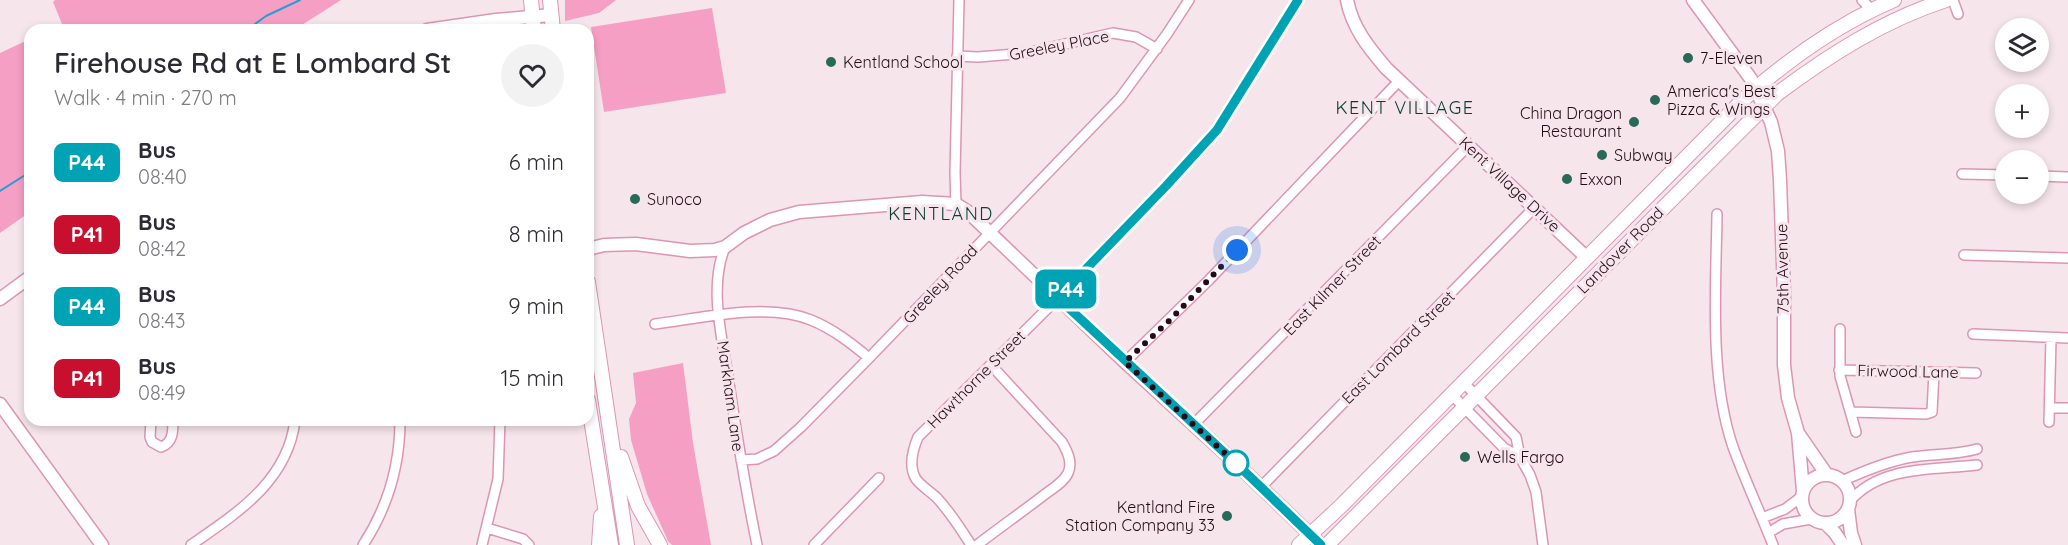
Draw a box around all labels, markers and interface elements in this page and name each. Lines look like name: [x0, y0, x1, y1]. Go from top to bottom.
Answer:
map controls: [1995, 18, 2049, 204]
button: layers: [1995, 18, 2049, 72]
street label: Greeley Place: [1007, 26, 1111, 64]
button: heart: [501, 44, 564, 107]
text: Firehouse Rd at E Lombard St: [54, 45, 451, 80]
place label: 7-Eleven: [1700, 48, 1763, 68]
marker: 7-Eleven: [1681, 51, 1695, 65]
place label: Kentland School: [843, 52, 963, 72]
marker: Kentland School: [824, 55, 838, 69]
place label: America's Best Pizza & Wings: [1667, 81, 1776, 119]
button: +: [1995, 84, 2049, 138]
text: Walk · 4 min · 270 m: [54, 85, 237, 110]
marker: America's Best Pizza & Wings: [1648, 93, 1662, 107]
district label: KENT VILLAGE: [1335, 96, 1475, 119]
place label: China Dragon Restaurant: [1520, 103, 1622, 141]
marker: China Dragon Restaurant: [1627, 115, 1641, 129]
street label: Kent Village Drive: [1455, 132, 1565, 236]
text: Bus: [138, 136, 176, 164]
place label: Subway: [1614, 145, 1673, 165]
text: 6 min: [509, 148, 564, 176]
marker: Subway: [1595, 148, 1609, 162]
text: P44: [68, 149, 106, 175]
button: −: [1995, 150, 2049, 204]
text: 08:40: [138, 164, 187, 189]
place label: Exxon: [1579, 169, 1622, 189]
marker: Exxon: [1560, 172, 1574, 186]
place label: Sunoco: [647, 189, 702, 209]
marker: Sunoco: [628, 192, 642, 206]
district label: KENTLAND: [888, 202, 994, 225]
street label: Landover Road: [1572, 202, 1668, 298]
text: Bus: [138, 208, 176, 236]
text: 8 min: [509, 220, 564, 248]
text: P41: [71, 221, 103, 247]
street label: 75th Avenue: [1771, 224, 1793, 314]
street label: East Kilmer Street: [1279, 231, 1385, 339]
your location: [1222, 235, 1252, 265]
text: 08:42: [138, 236, 186, 261]
street label: Greeley Road: [898, 240, 982, 328]
line badge: P44: [1032, 270, 1100, 308]
text: P44: [1047, 276, 1085, 302]
text: Bus: [138, 280, 176, 308]
street label: East Lombard Street: [1337, 286, 1459, 408]
text: 9 min: [508, 292, 564, 320]
text: P44: [68, 293, 106, 319]
text: 08:43: [138, 308, 185, 333]
street label: Hawthorne Street: [923, 326, 1029, 432]
street label: Markham Lane: [713, 339, 749, 453]
text: Bus: [138, 352, 176, 380]
street label: Firwood Lane: [1857, 360, 1959, 382]
text: 15 min: [500, 364, 564, 392]
text: P41: [71, 365, 103, 391]
text: 08:49: [138, 380, 186, 405]
place label: Wells Fargo: [1477, 447, 1564, 467]
unlabelled marker: [1223, 450, 1249, 476]
marker: Wells Fargo: [1458, 450, 1472, 464]
place label: Kentland Fire Station Company 33: [1065, 497, 1215, 535]
marker: Kentland Fire Station Company 33: [1220, 509, 1234, 523]

